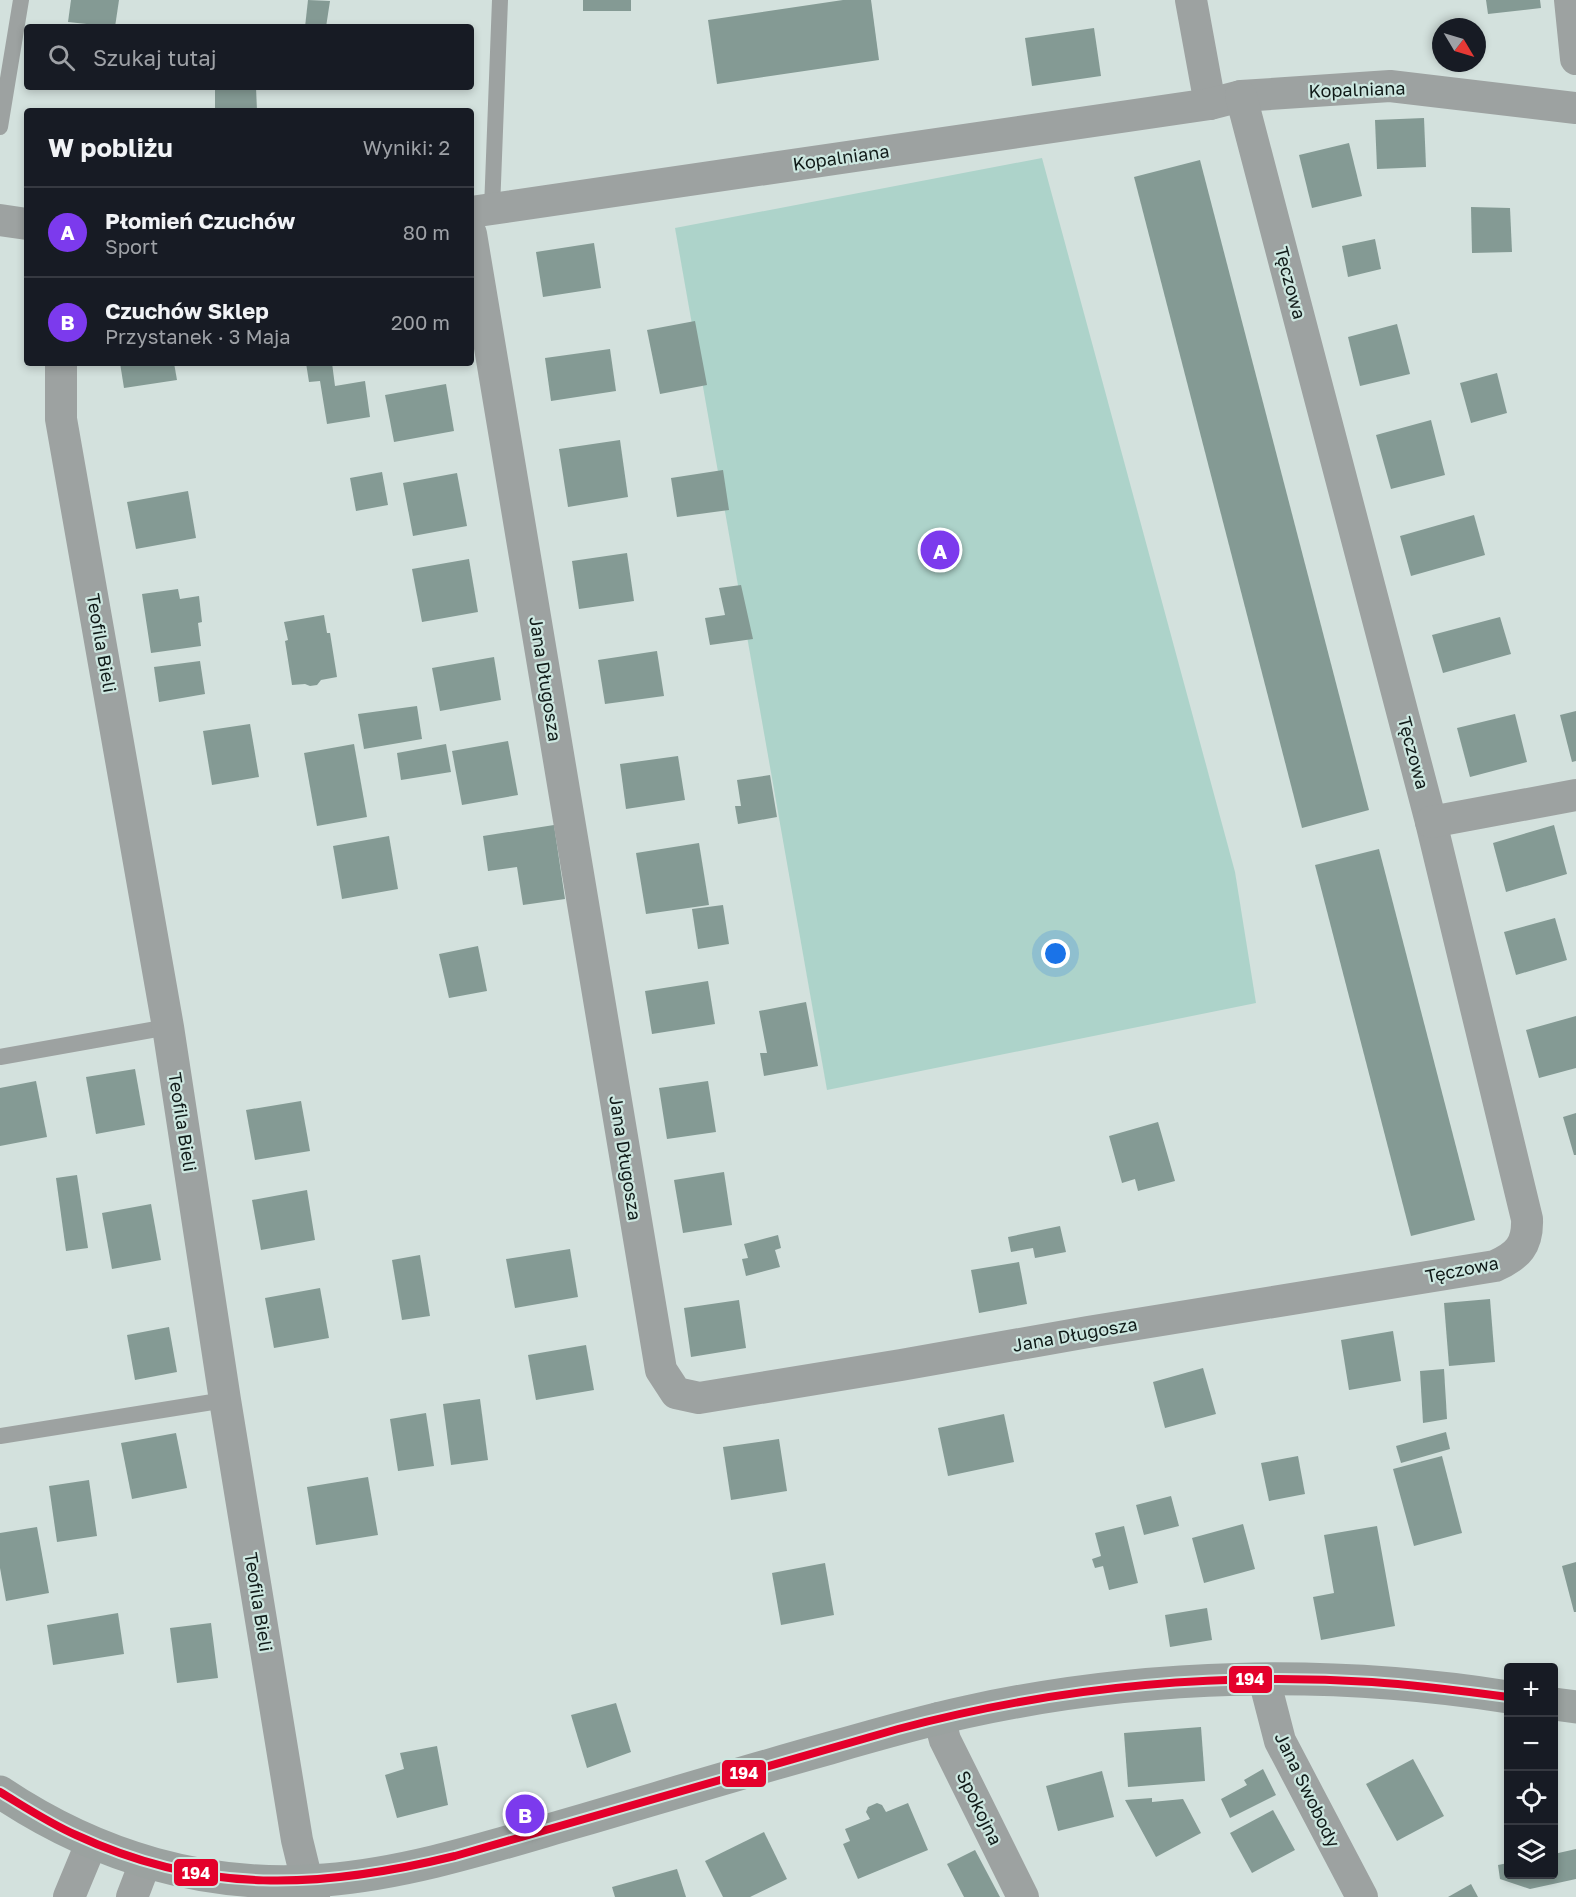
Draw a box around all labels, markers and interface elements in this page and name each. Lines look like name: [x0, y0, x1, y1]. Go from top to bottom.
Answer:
north arrow: [1432, 18, 1486, 72]
search box: [24, 24, 474, 90]
icon: search: [45, 41, 78, 74]
text: Szukaj tutaj: [93, 44, 217, 71]
street label: Kopalniana: [1308, 76, 1406, 102]
text: W pobliżu: [48, 132, 173, 163]
text: Wyniki: 2: [363, 135, 450, 159]
street label: Kopalniana: [791, 139, 891, 175]
text: Płomień Czuchów: [105, 207, 295, 234]
text: A: [60, 220, 75, 244]
text: 80 m: [403, 220, 450, 244]
text: Sport: [105, 234, 158, 258]
street label: Tęczowa: [1271, 244, 1311, 321]
text: Czuchów Sklep: [105, 297, 269, 324]
text: B: [60, 310, 75, 334]
text: 200 m: [391, 310, 450, 334]
text: Przystanek · 3 Maja: [105, 324, 291, 348]
pin: A: [920, 528, 960, 572]
street label: Teofila Bieli: [82, 592, 122, 694]
street label: Jana Długosza: [525, 615, 567, 743]
street label: Tęczowa: [1394, 714, 1434, 791]
your location: [1041, 939, 1070, 968]
street label: Teofila Bieli: [164, 1071, 202, 1173]
street label: Jana Długosza: [605, 1094, 647, 1222]
street label: Tęczowa: [1423, 1251, 1500, 1287]
street label: Jana Długosza: [1011, 1312, 1139, 1356]
street label: Teofila Bieli: [240, 1551, 278, 1653]
map controls: [1504, 1663, 1558, 1879]
button: +: [1504, 1663, 1558, 1717]
line badge: 194: [1228, 1665, 1273, 1694]
text: 194: [1236, 1669, 1264, 1689]
button: −: [1504, 1717, 1558, 1771]
street label: Jana Swobody: [1271, 1728, 1345, 1851]
line badge: 194: [721, 1759, 767, 1788]
text: 194: [730, 1763, 758, 1783]
street label: Spokojna: [952, 1767, 1007, 1848]
button: locate: [1504, 1771, 1558, 1825]
pin: B: [506, 1792, 544, 1836]
button: layers: [1504, 1825, 1558, 1879]
line badge: 194: [173, 1858, 219, 1887]
text: 194: [182, 1863, 210, 1883]

